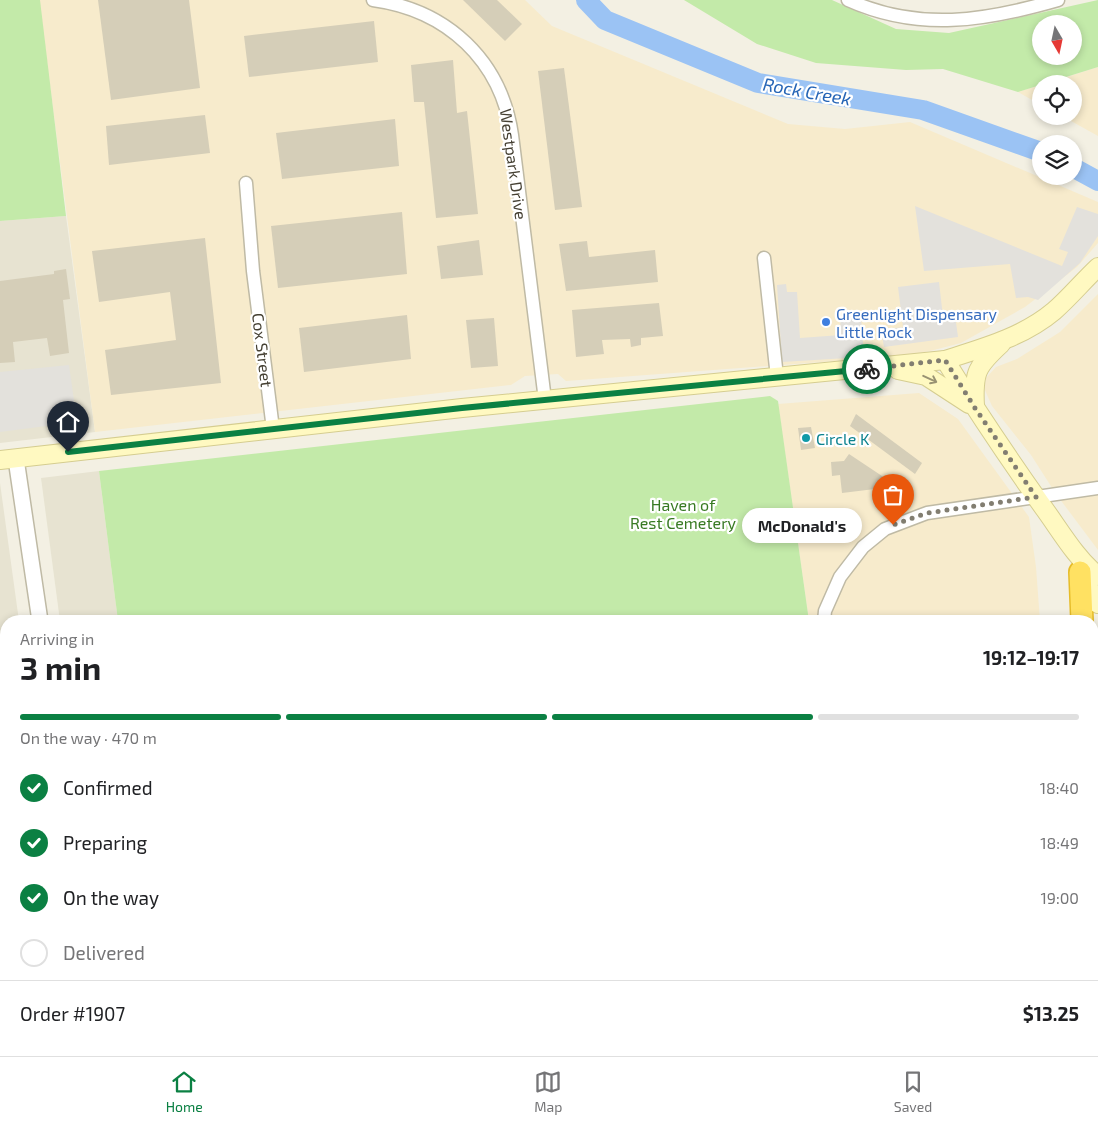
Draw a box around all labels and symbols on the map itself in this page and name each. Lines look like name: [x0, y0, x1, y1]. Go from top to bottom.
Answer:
north arrow: [1032, 15, 1082, 65]
water label: Rock Creek: [761, 72, 853, 110]
street label: Westpark Drive: [497, 107, 531, 221]
place label: Greenlight Dispensary Little Rock: [836, 304, 998, 341]
street label: Cox Street: [249, 312, 277, 388]
marker: Greenlight Dispensary Little Rock: [820, 316, 832, 328]
courier: [842, 344, 892, 394]
one-way arrow: [922, 375, 937, 384]
pin: [47, 401, 89, 452]
place label: Circle K: [816, 429, 870, 448]
marker: Circle K: [800, 432, 812, 444]
pin: [872, 474, 914, 525]
park label: Haven of Rest Cemetery: [630, 495, 737, 532]
callout: McDonald's: [743, 508, 863, 542]

